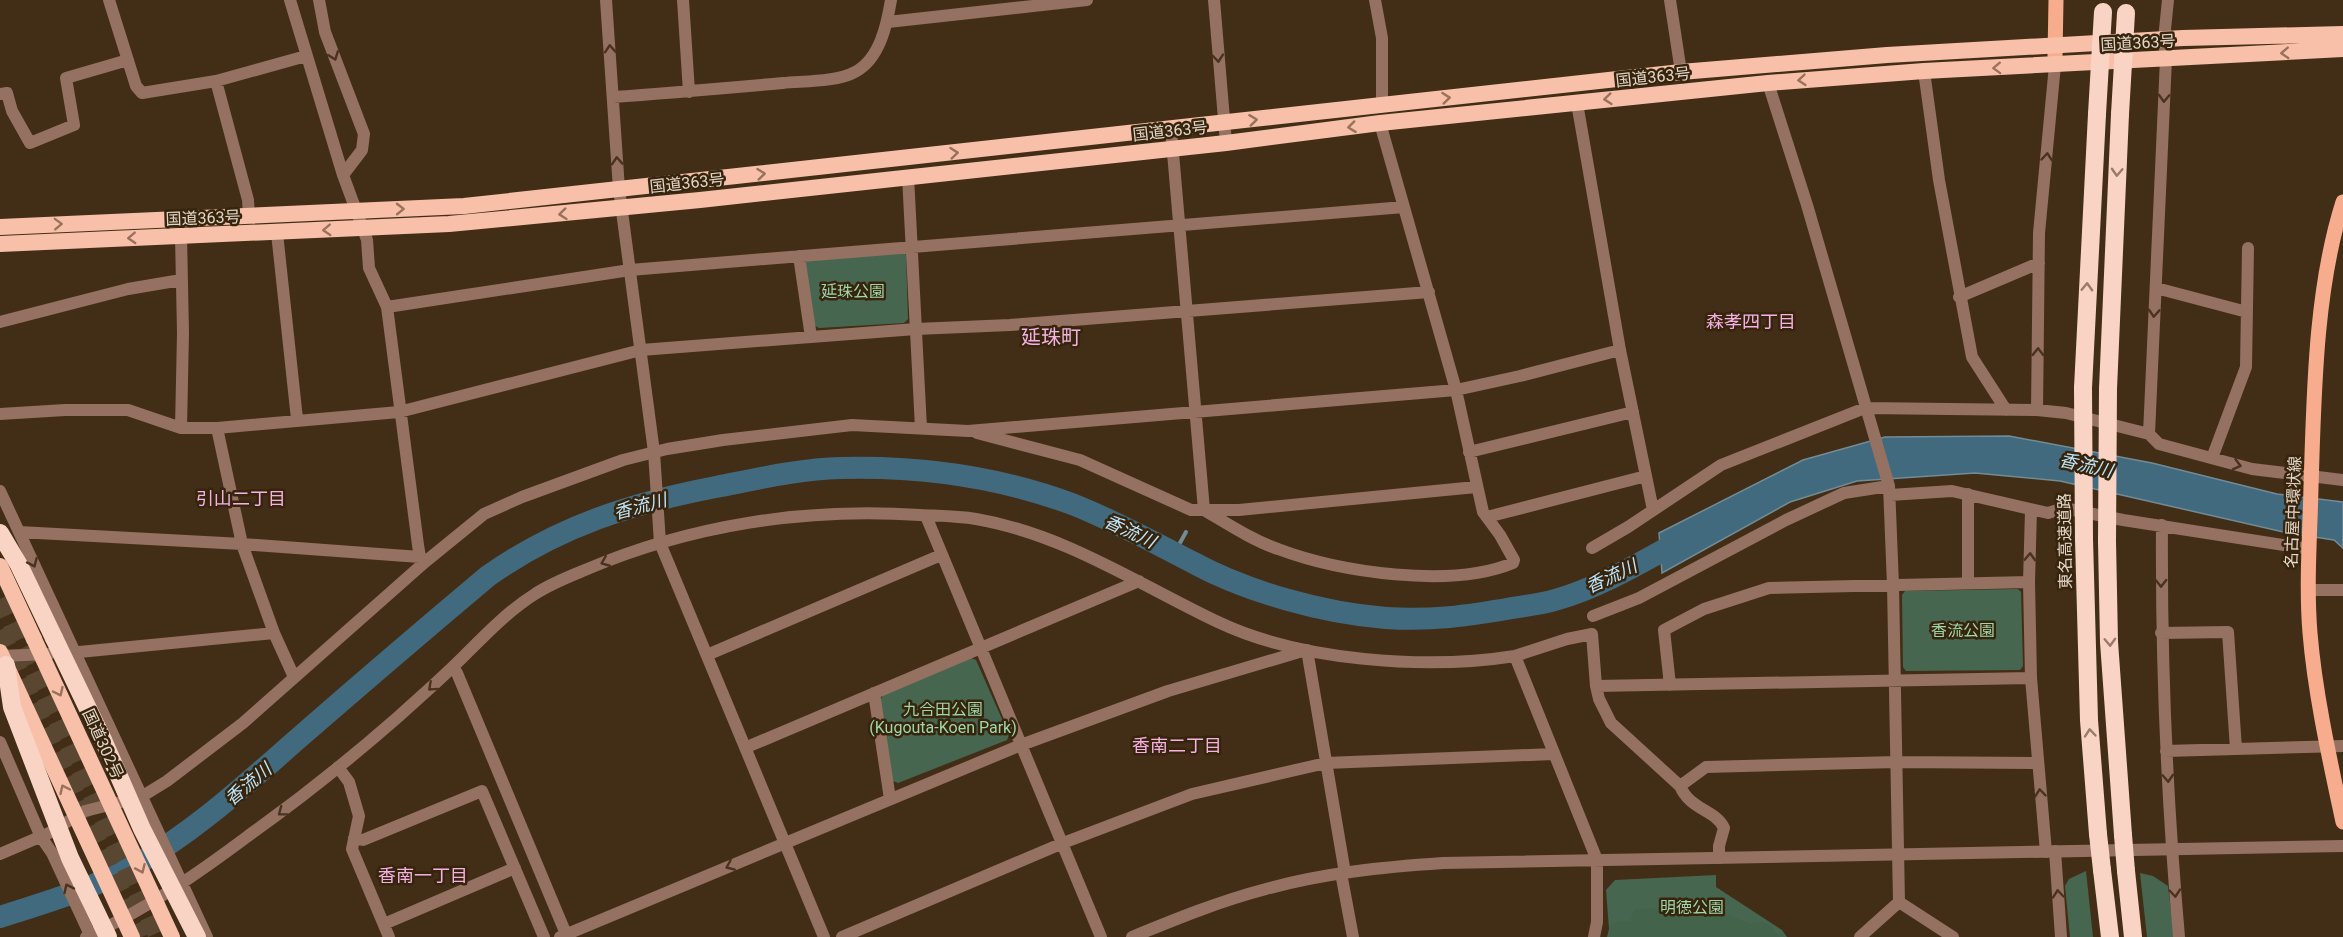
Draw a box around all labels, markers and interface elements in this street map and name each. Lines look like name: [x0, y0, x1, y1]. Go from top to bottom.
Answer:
street label: 国道363号: [2100, 32, 2176, 54]
one-way arrow: [603, 44, 616, 53]
one-way arrow: [2280, 46, 2289, 59]
one-way arrow: [326, 50, 339, 61]
one-way arrow: [1212, 54, 1225, 63]
one-way arrow: [1992, 61, 2001, 74]
street label: 国道363号: [1615, 64, 1691, 90]
one-way arrow: [1798, 73, 1807, 86]
one-way arrow: [1442, 92, 1451, 105]
one-way arrow: [1604, 92, 1613, 105]
one-way arrow: [2158, 93, 2171, 102]
one-way arrow: [1248, 115, 1257, 127]
street label: 国道363号: [1132, 118, 1208, 144]
one-way arrow: [1347, 120, 1356, 132]
one-way arrow: [950, 147, 959, 160]
one-way arrow: [2040, 153, 2053, 162]
one-way arrow: [611, 156, 624, 165]
one-way arrow: [756, 168, 765, 181]
one-way arrow: [2111, 168, 2124, 177]
street label: 国道363号: [649, 170, 725, 196]
one-way arrow: [396, 203, 405, 216]
street label: 国道363号: [165, 207, 241, 229]
one-way arrow: [559, 207, 568, 220]
one-way arrow: [54, 218, 63, 231]
one-way arrow: [322, 224, 331, 237]
one-way arrow: [128, 232, 137, 245]
park label: 延珠公園: [821, 282, 885, 301]
one-way arrow: [2081, 283, 2093, 292]
one-way arrow: [2148, 309, 2161, 318]
district label: 森孝四丁目: [1706, 311, 1796, 332]
district label: 延珠町: [1021, 325, 1081, 349]
one-way arrow: [2031, 347, 2044, 356]
water label: 香流川: [2057, 449, 2117, 482]
street label: 名古屋中環状線: [2282, 456, 2304, 568]
one-way arrow: [2232, 457, 2242, 470]
district label: 引山二丁目: [196, 488, 286, 509]
water label: 香流川: [611, 488, 671, 523]
street label: 東名高速道路: [2055, 493, 2075, 589]
water label: 香流川: [1101, 510, 1161, 553]
one-way arrow: [2024, 552, 2036, 561]
water label: 香流川: [1582, 554, 1642, 597]
one-way arrow: [600, 555, 611, 567]
one-way arrow: [26, 557, 38, 568]
one-way arrow: [2155, 579, 2167, 588]
park label: 香流公園: [1931, 621, 1995, 640]
one-way arrow: [2103, 637, 2116, 646]
one-way arrow: [428, 679, 439, 690]
one-way arrow: [51, 686, 63, 697]
park label: 九合田公園 (Kugouta-Koen Park): [869, 700, 1017, 737]
street label: 国道302号: [79, 706, 127, 782]
one-way arrow: [2084, 729, 2097, 738]
district label: 香南二丁目: [1132, 735, 1222, 756]
water label: 香流川: [221, 757, 277, 809]
one-way arrow: [2161, 774, 2174, 783]
one-way arrow: [59, 784, 71, 795]
one-way arrow: [2034, 789, 2047, 798]
one-way arrow: [278, 804, 289, 815]
one-way arrow: [725, 859, 736, 871]
one-way arrow: [133, 863, 145, 874]
district label: 香南一丁目: [378, 865, 468, 886]
one-way arrow: [64, 883, 75, 894]
one-way arrow: [2168, 888, 2181, 898]
one-way arrow: [2051, 890, 2064, 899]
park label: 明徳公園: [1660, 898, 1724, 917]

